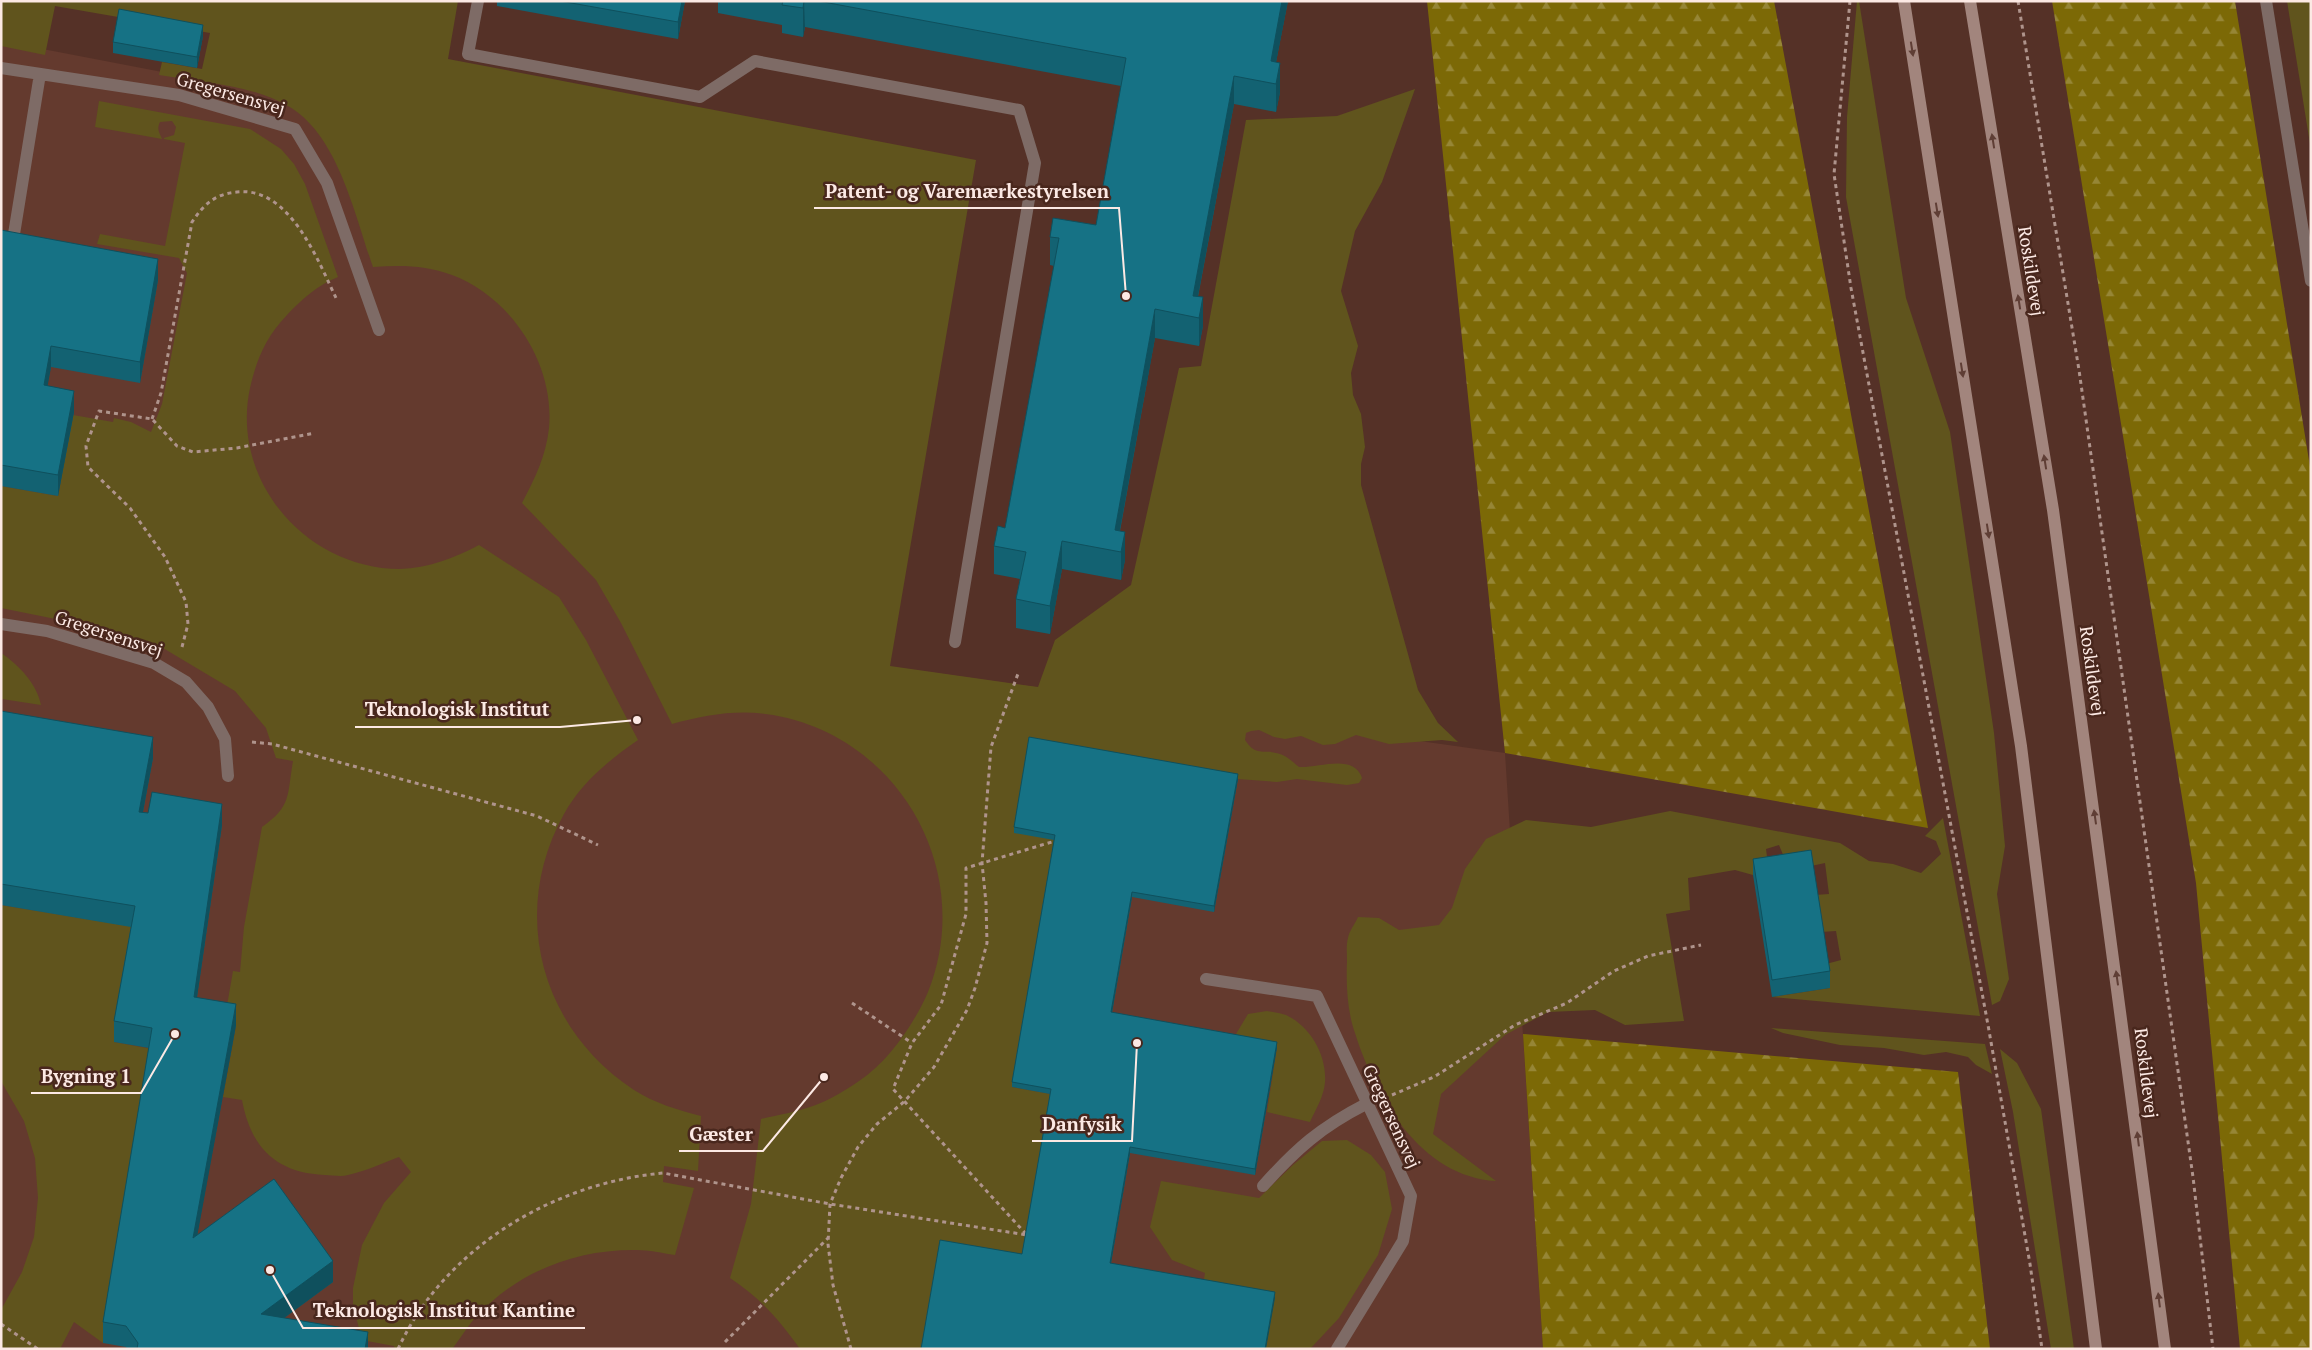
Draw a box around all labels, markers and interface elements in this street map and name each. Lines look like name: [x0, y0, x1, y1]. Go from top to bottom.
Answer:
one-way arrow: [1908, 42, 1916, 58]
street label: Gregersensvej: [174, 66, 288, 120]
one-way arrow: [1988, 133, 1996, 149]
callout: Patent- og Varemærkestyrelsen: [814, 174, 1119, 208]
text: Patent- og Varemærkestyrelsen: [825, 178, 1110, 203]
one-way arrow: [1934, 202, 1942, 218]
street label: Roskildevej: [2013, 224, 2051, 318]
one-way arrow: [2015, 293, 2023, 309]
one-way arrow: [1959, 363, 1967, 379]
one-way arrow: [2041, 454, 2049, 470]
one-way arrow: [1984, 523, 1992, 539]
street label: Gregersensvej: [52, 604, 166, 662]
street label: Roskildevej: [2075, 624, 2111, 718]
callout: Teknologisk Institut: [355, 693, 560, 727]
text: Teknologisk Institut: [365, 696, 550, 721]
one-way arrow: [2091, 809, 2099, 825]
one-way arrow: [2112, 970, 2120, 986]
street label: Roskildevej: [2130, 1026, 2164, 1120]
callout: Bygning 1: [31, 1059, 141, 1093]
street label: Gregersensvej: [1357, 1060, 1427, 1172]
text: Bygning 1: [41, 1063, 131, 1088]
callout: Danfysik: [1032, 1107, 1132, 1141]
text: Danfysik: [1042, 1111, 1123, 1136]
callout: Gæster: [679, 1117, 763, 1151]
text: Gæster: [689, 1121, 754, 1146]
one-way arrow: [2134, 1131, 2142, 1147]
one-way arrow: [2154, 1292, 2162, 1308]
callout: Teknologisk Institut Kantine: [303, 1294, 585, 1328]
text: Teknologisk Institut Kantine: [313, 1297, 575, 1322]

